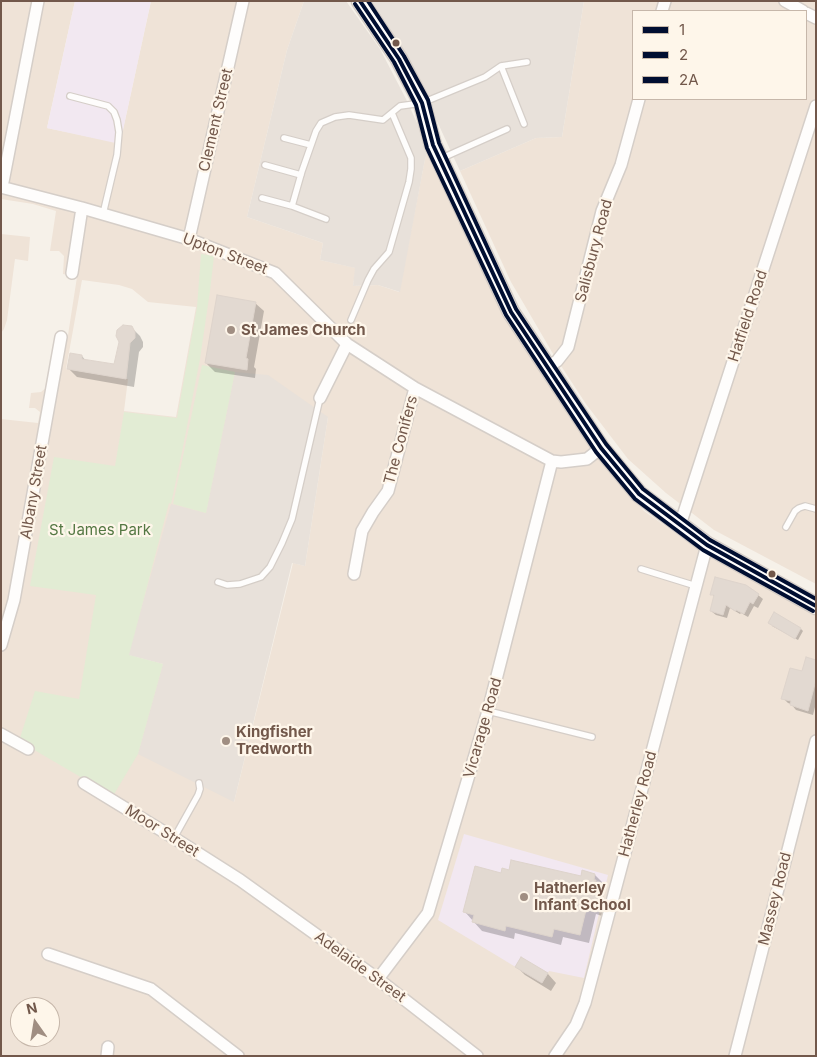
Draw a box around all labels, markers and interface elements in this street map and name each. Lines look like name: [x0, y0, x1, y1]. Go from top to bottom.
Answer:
legend: [632, 10, 807, 100]
text: 1: [679, 20, 685, 39]
unlabelled marker: [391, 38, 401, 48]
text: 2: [679, 45, 688, 64]
street label: Clement Street: [195, 67, 237, 173]
text: 2A: [679, 70, 699, 89]
street label: Salisbury Road: [572, 197, 616, 305]
street label: Upton Street: [180, 230, 270, 278]
street label: Hatfield Road: [725, 268, 771, 364]
place label: St James Church: [241, 321, 366, 339]
marker: St James Church: [225, 324, 237, 336]
street label: The Conifers: [380, 394, 422, 486]
street label: Albany Street: [17, 443, 51, 541]
park label: St James Park: [49, 521, 151, 539]
unlabelled marker: [767, 569, 777, 579]
street label: Vicarage Road: [460, 676, 506, 780]
place label: Kingfisher Tredworth: [236, 723, 313, 758]
marker: Kingfisher Tredworth: [220, 735, 232, 747]
street label: Hatherley Road: [615, 749, 661, 859]
street label: Moor Street: [122, 801, 202, 861]
street label: Massey Road: [755, 851, 795, 947]
place label: Hatherley Infant School: [534, 879, 631, 914]
marker: Hatherley Infant School: [518, 891, 530, 903]
street label: Adelaide Street: [311, 928, 409, 1006]
north arrow: [10, 997, 60, 1047]
text: N: [25, 998, 39, 1017]

